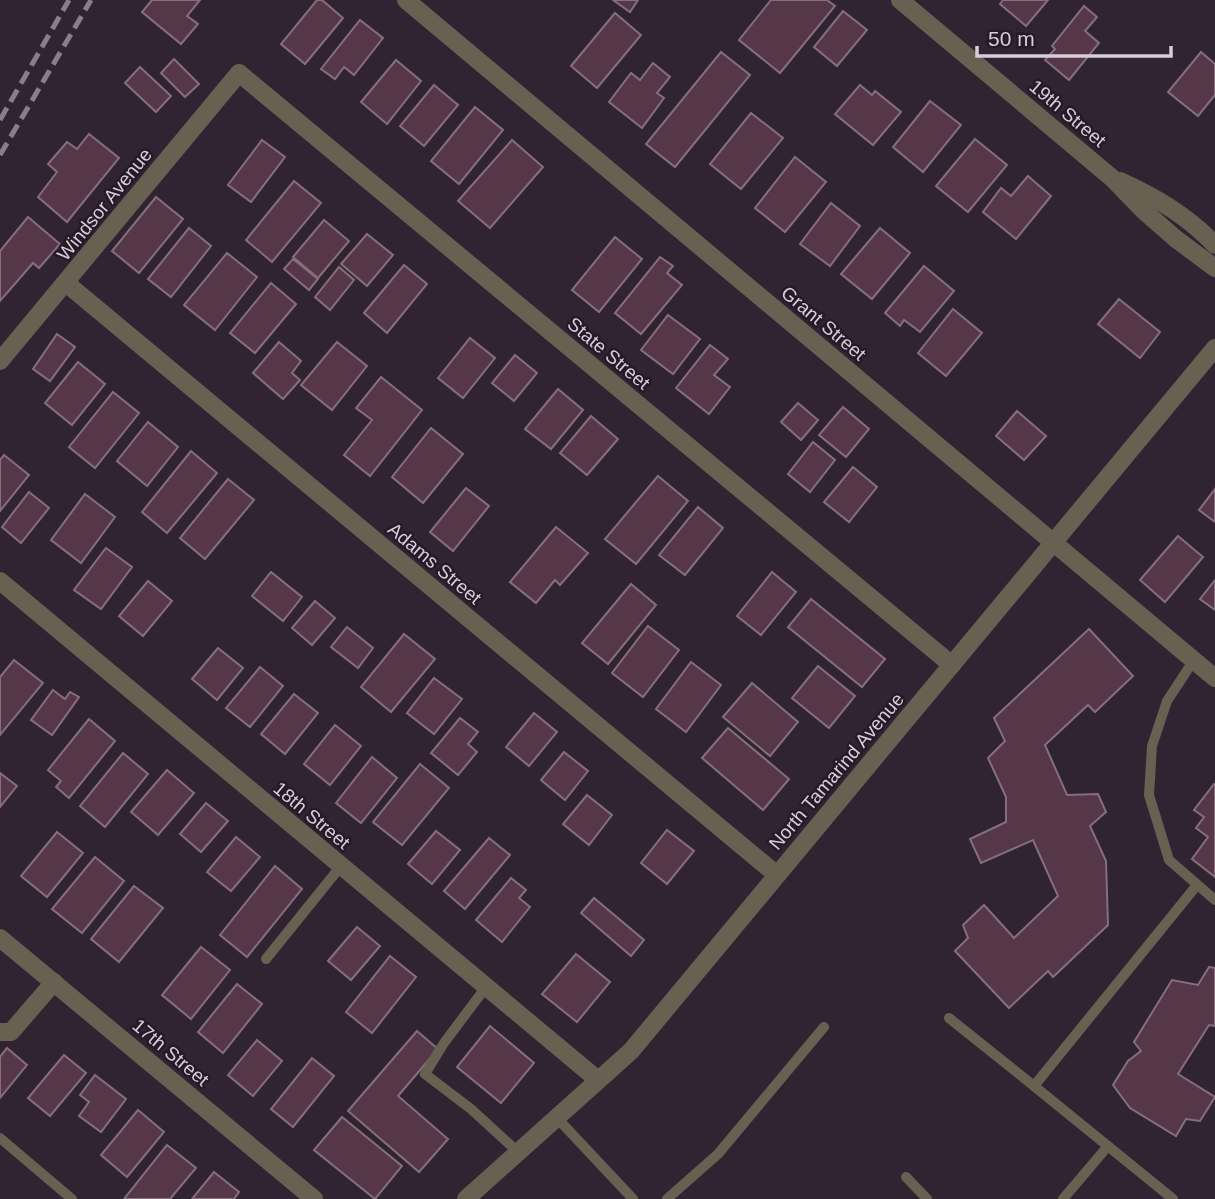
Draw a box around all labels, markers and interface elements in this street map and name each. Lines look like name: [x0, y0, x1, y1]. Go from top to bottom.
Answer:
scale bar: [977, 14, 1171, 58]
text: 50 m: [988, 27, 1035, 50]
street label: 19th Street: [1025, 75, 1111, 152]
street label: Windsor Avenue: [53, 144, 156, 265]
street label: Grant Street: [777, 282, 871, 365]
street label: State Street: [563, 313, 654, 394]
street label: Adams Street: [384, 518, 486, 609]
street label: North Tamarind Avenue: [765, 689, 908, 854]
street label: 18th Street: [269, 777, 355, 854]
street label: 17th Street: [128, 1014, 214, 1091]

